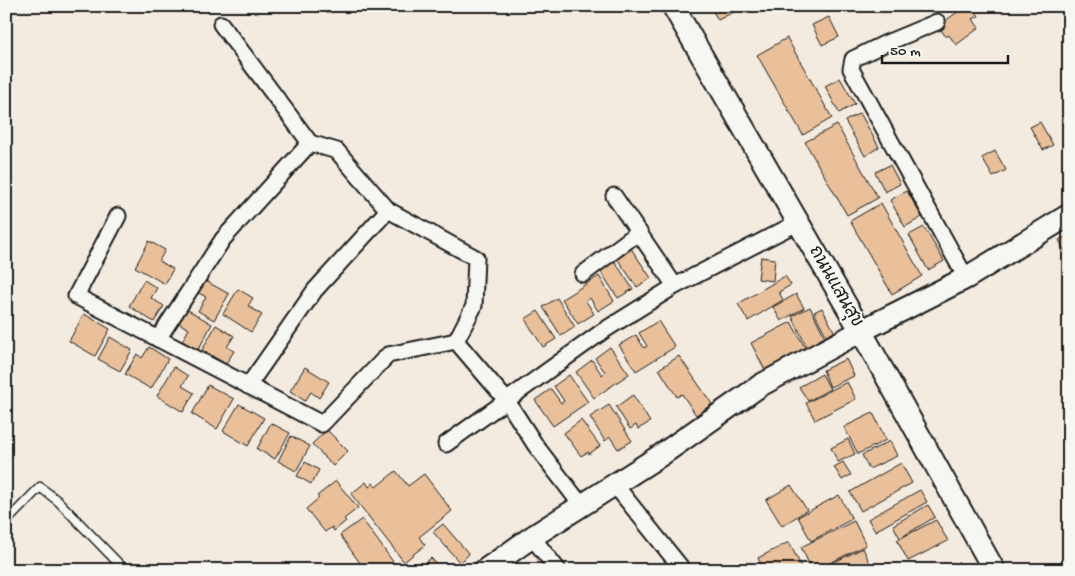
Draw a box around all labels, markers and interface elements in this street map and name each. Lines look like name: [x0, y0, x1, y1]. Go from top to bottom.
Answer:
scale bar: [882, 32, 1009, 64]
text: 50 m: [890, 43, 921, 61]
street label: ถนนแสนสุข: [802, 243, 867, 332]

